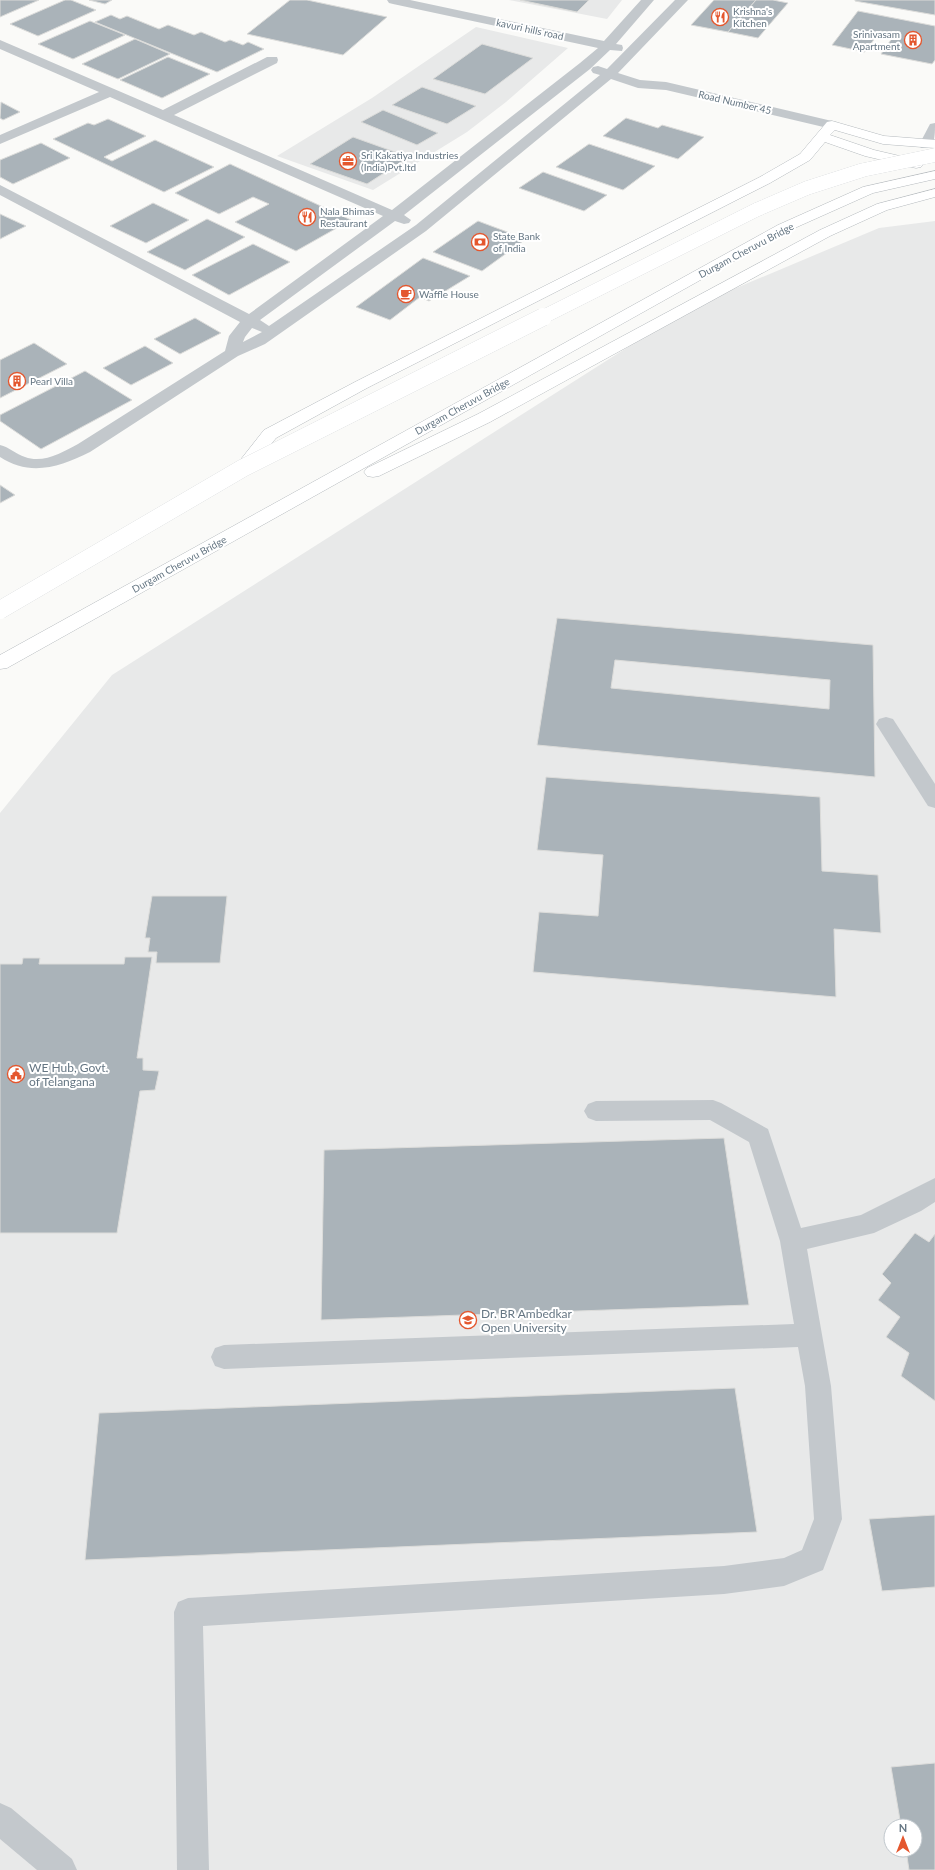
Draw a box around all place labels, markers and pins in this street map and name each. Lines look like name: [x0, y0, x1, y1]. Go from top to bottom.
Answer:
place label: Krishna's Kitchen: [733, 5, 772, 29]
restaurant icon: Krishna's Kitchen: [710, 7, 730, 27]
place label: Srinivasam Apartment: [853, 28, 900, 52]
building icon: Srinivasam Apartment: [903, 30, 923, 50]
place label: Sri Kakatiya Industries (India)Pvt.ltd: [361, 149, 458, 173]
office icon: Sri Kakatiya Industries (India)Pvt.ltd: [338, 151, 358, 171]
place label: Nala Bhimas Restaurant: [320, 205, 374, 229]
restaurant icon: Nala Bhimas Restaurant: [297, 207, 317, 227]
place label: State Bank of India: [493, 230, 541, 254]
bank icon: State Bank of India: [470, 232, 490, 252]
cafe icon: Waffle House: [396, 284, 416, 304]
place label: Waffle House: [419, 288, 479, 300]
building icon: Pearl Villa: [7, 371, 27, 391]
place label: Pearl Villa: [30, 375, 73, 387]
place label: WE Hub, Govt. of Telangana: [29, 1060, 109, 1089]
public building icon: WE Hub, Govt. of Telangana: [6, 1064, 26, 1084]
place label: Dr. BR Ambedkar Open University: [481, 1306, 573, 1335]
school or university icon: Dr. BR Ambedkar Open University: [458, 1310, 478, 1330]

